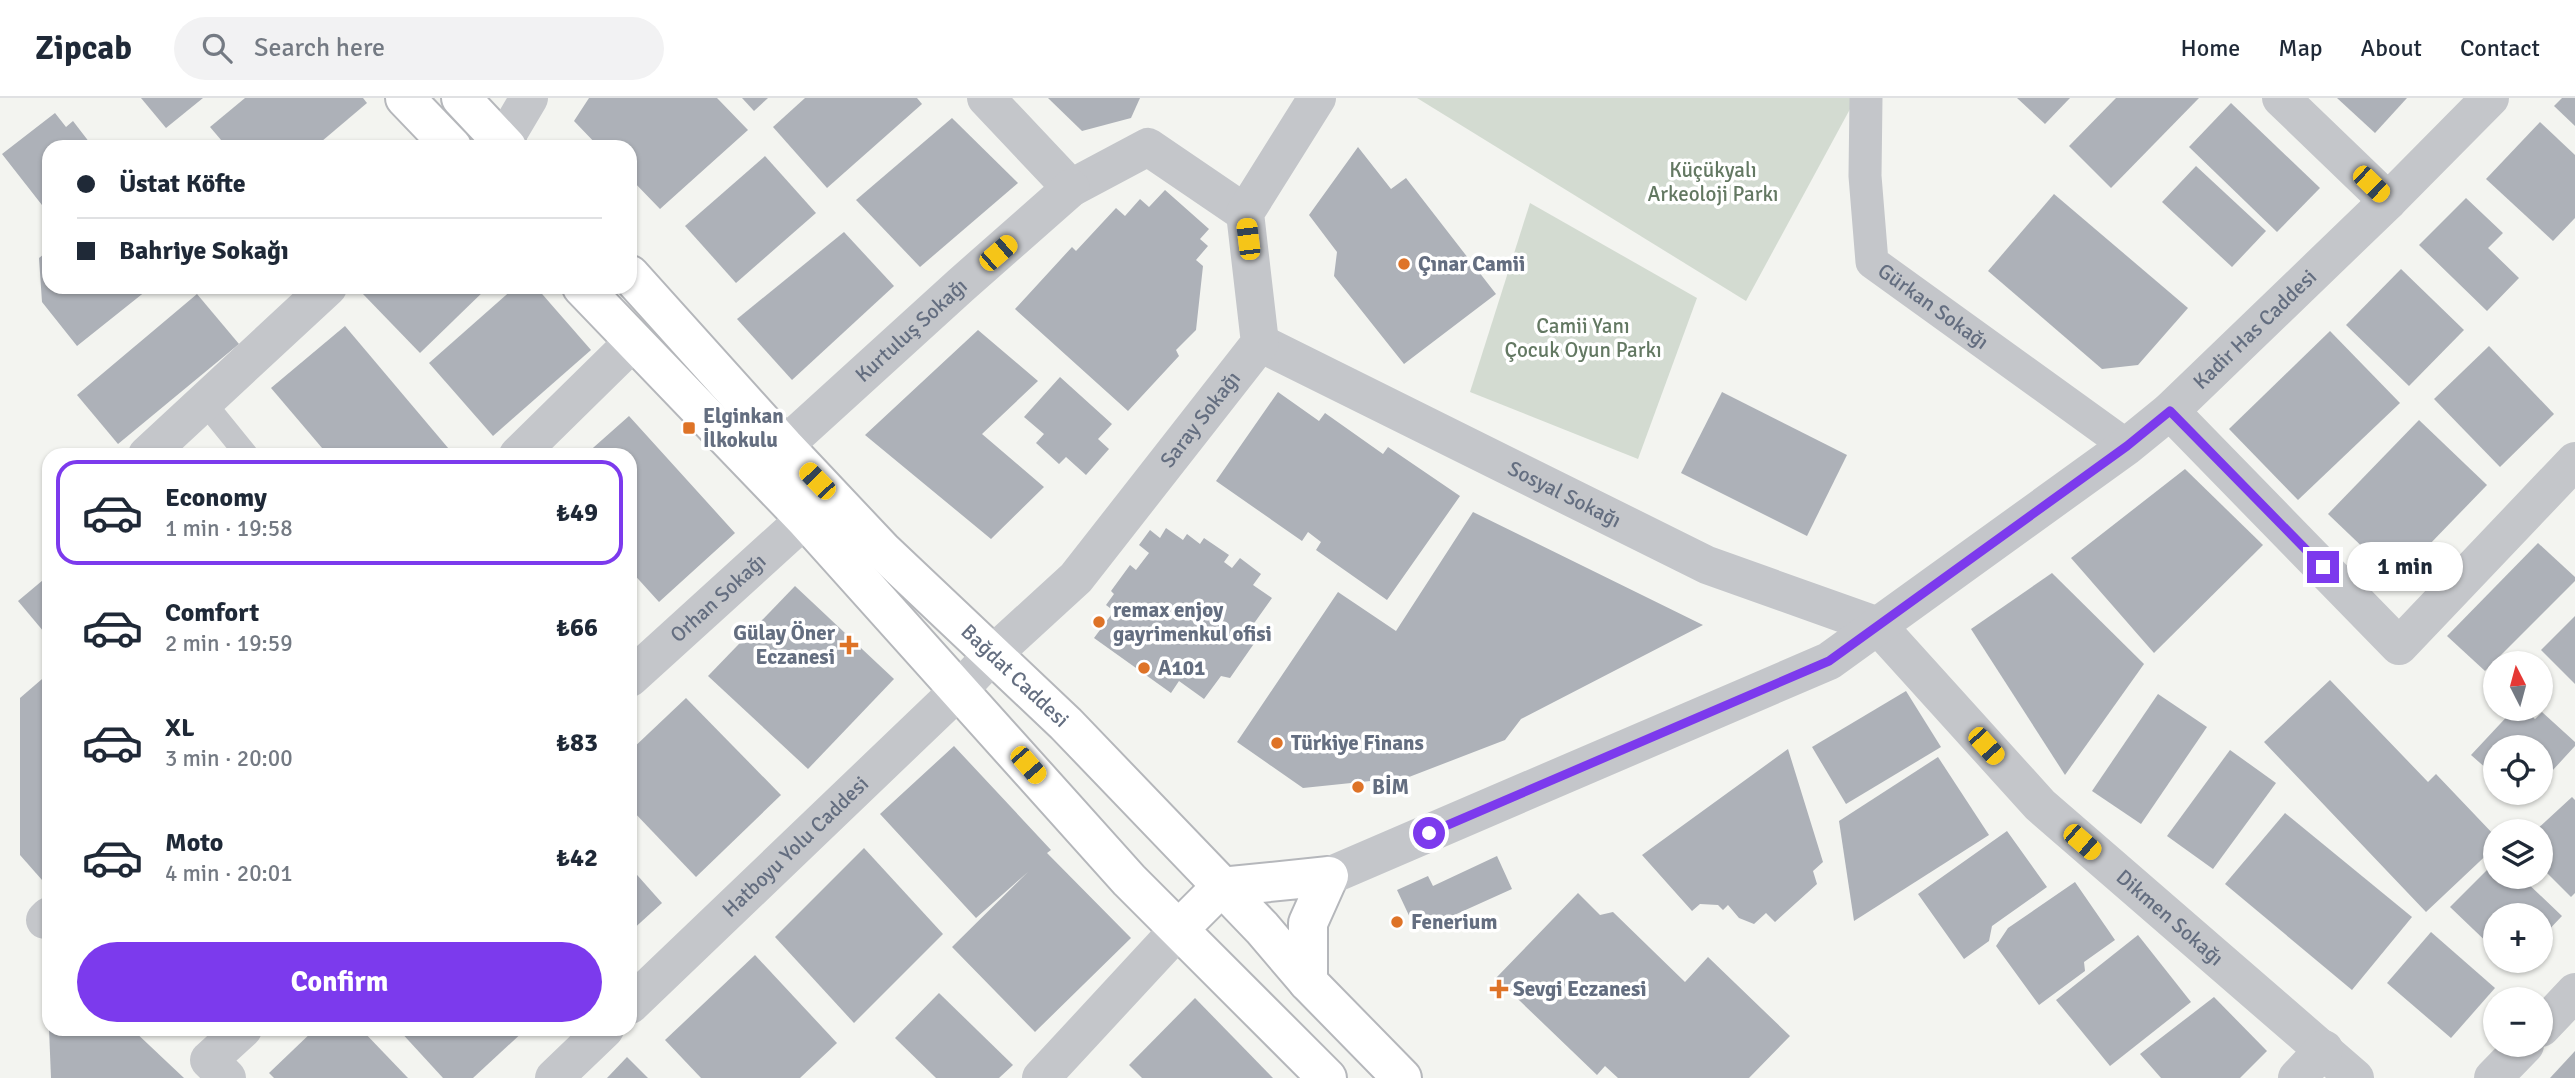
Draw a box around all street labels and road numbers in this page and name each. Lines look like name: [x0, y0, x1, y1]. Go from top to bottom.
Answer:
street label: Gürkan Sokağı: [1873, 258, 1994, 355]
street label: Kadir Has Caddesi: [2188, 264, 2322, 395]
street label: Kurtuluş Sokağı: [850, 273, 973, 388]
street label: Saray Sokağı: [1154, 366, 1246, 473]
street label: Sosyal Sokağı: [1504, 455, 1626, 533]
street label: Orhan Sokağı: [665, 548, 771, 648]
street label: Bağdat Caddesi: [956, 619, 1074, 733]
street label: Hatboyu Yolu Caddesi: [717, 771, 874, 923]
street label: Dikmen Sokağı: [2111, 864, 2229, 971]

